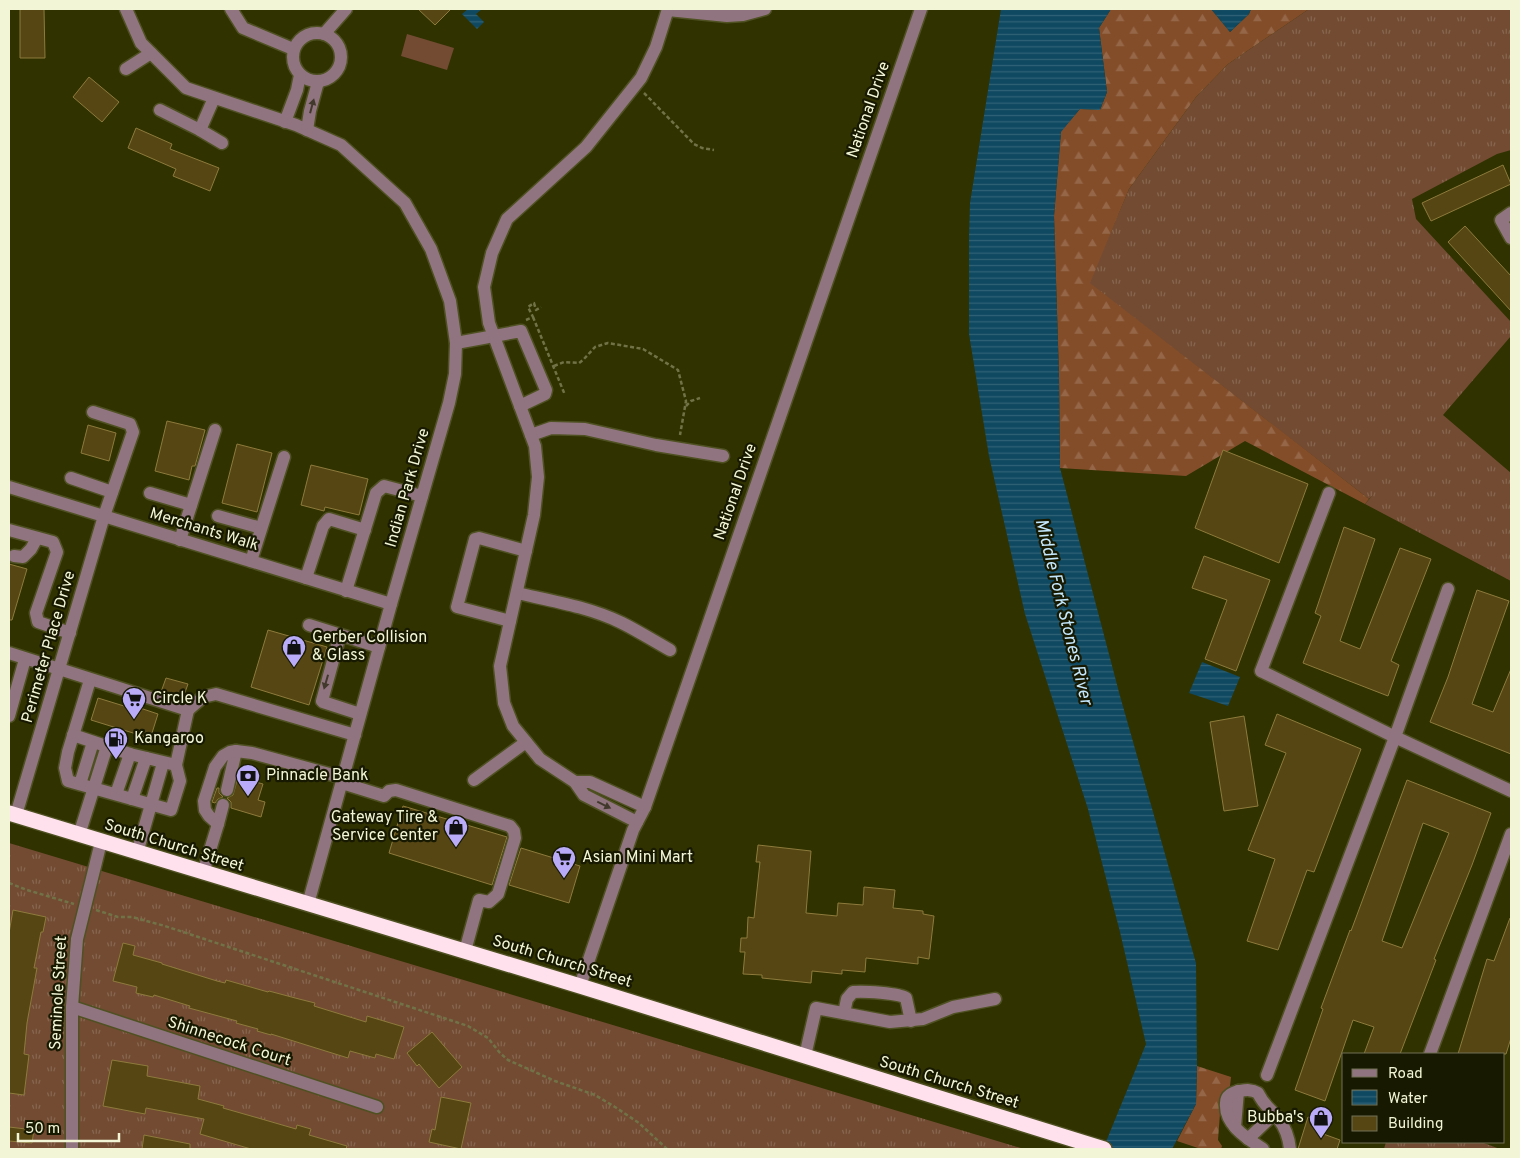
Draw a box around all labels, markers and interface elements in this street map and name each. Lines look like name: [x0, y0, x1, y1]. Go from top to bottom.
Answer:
street label: National Drive: [843, 59, 895, 161]
one-way arrow: [308, 98, 316, 113]
street label: Indian Park Drive: [381, 426, 435, 550]
street label: National Drive: [710, 441, 762, 543]
street label: Merchants Walk: [147, 504, 261, 556]
water label: Middle Fork Stones River: [1029, 516, 1098, 710]
street label: Perimeter Place Drive: [18, 569, 80, 725]
place label: Gerber Collision & Glass: [312, 628, 427, 666]
shop icon: Gerber Collision & Glass: [281, 634, 307, 668]
one-way arrow: [322, 674, 330, 689]
supermarket icon: Circle K: [121, 686, 147, 720]
place label: Circle K: [152, 689, 207, 709]
fuel station icon: Kangaroo: [103, 726, 129, 760]
place label: Kangaroo: [134, 729, 204, 749]
bank icon: Pinnacle Bank: [235, 763, 261, 797]
place label: Pinnacle Bank: [266, 766, 368, 786]
one-way arrow: [596, 801, 611, 809]
place label: Gateway Tire & Service Center: [331, 808, 438, 846]
shop icon: Gateway Tire & Service Center: [443, 814, 469, 848]
street label: South Church Street: [102, 815, 246, 877]
supermarket icon: Asian Mini Mart: [551, 845, 577, 879]
place label: Asian Mini Mart: [582, 848, 693, 868]
street label: South Church Street: [490, 931, 634, 993]
street label: Seminole Street: [46, 935, 72, 1051]
street label: Shinnecock Court: [165, 1013, 293, 1071]
street label: South Church Street: [877, 1052, 1021, 1114]
legend: [1342, 1053, 1505, 1143]
text: Road: [1388, 1065, 1423, 1084]
text: Water: [1388, 1090, 1428, 1109]
shop icon: Bubba's: [1308, 1105, 1334, 1139]
place label: Bubba's: [1247, 1108, 1304, 1128]
scale bar: [18, 1110, 119, 1142]
text: Building: [1388, 1115, 1443, 1134]
text: 50 m: [25, 1120, 60, 1139]

